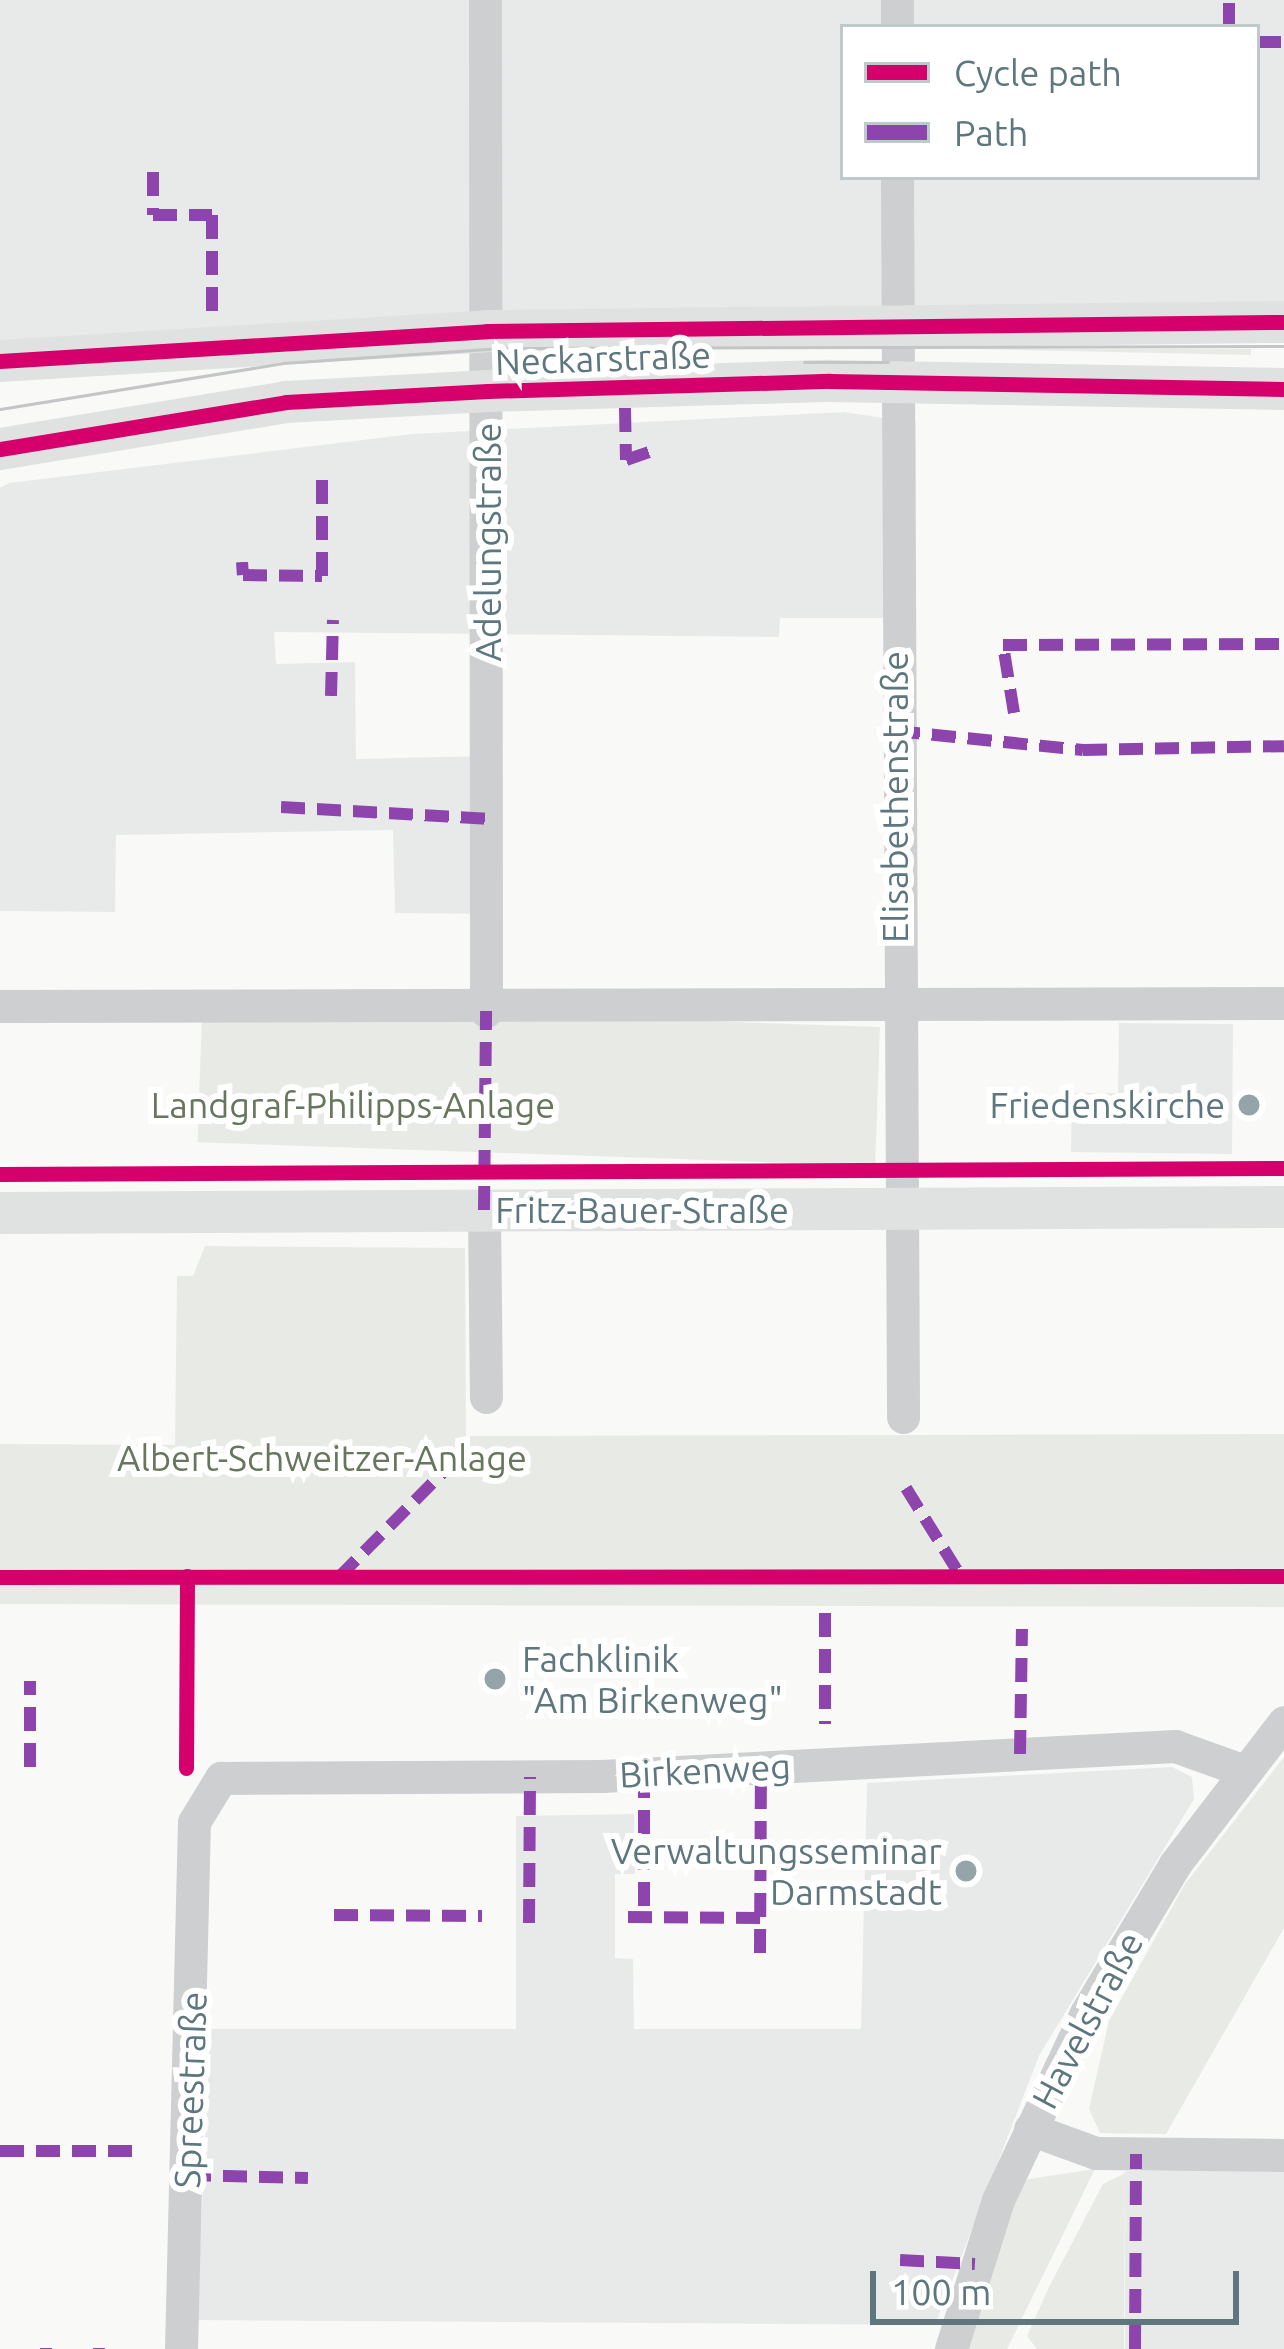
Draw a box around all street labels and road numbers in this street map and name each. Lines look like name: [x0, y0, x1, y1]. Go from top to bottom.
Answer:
street label: Neckarstraße: [494, 333, 712, 383]
street label: Adelungstraße: [466, 422, 510, 662]
street label: Elisabethenstraße: [873, 651, 917, 943]
street label: Fritz-Bauer-Straße: [495, 1188, 789, 1232]
street label: Birkenweg: [618, 1744, 792, 1796]
street label: Havelstraße: [1022, 1924, 1152, 2116]
street label: Spreestraße: [165, 1991, 215, 2189]

